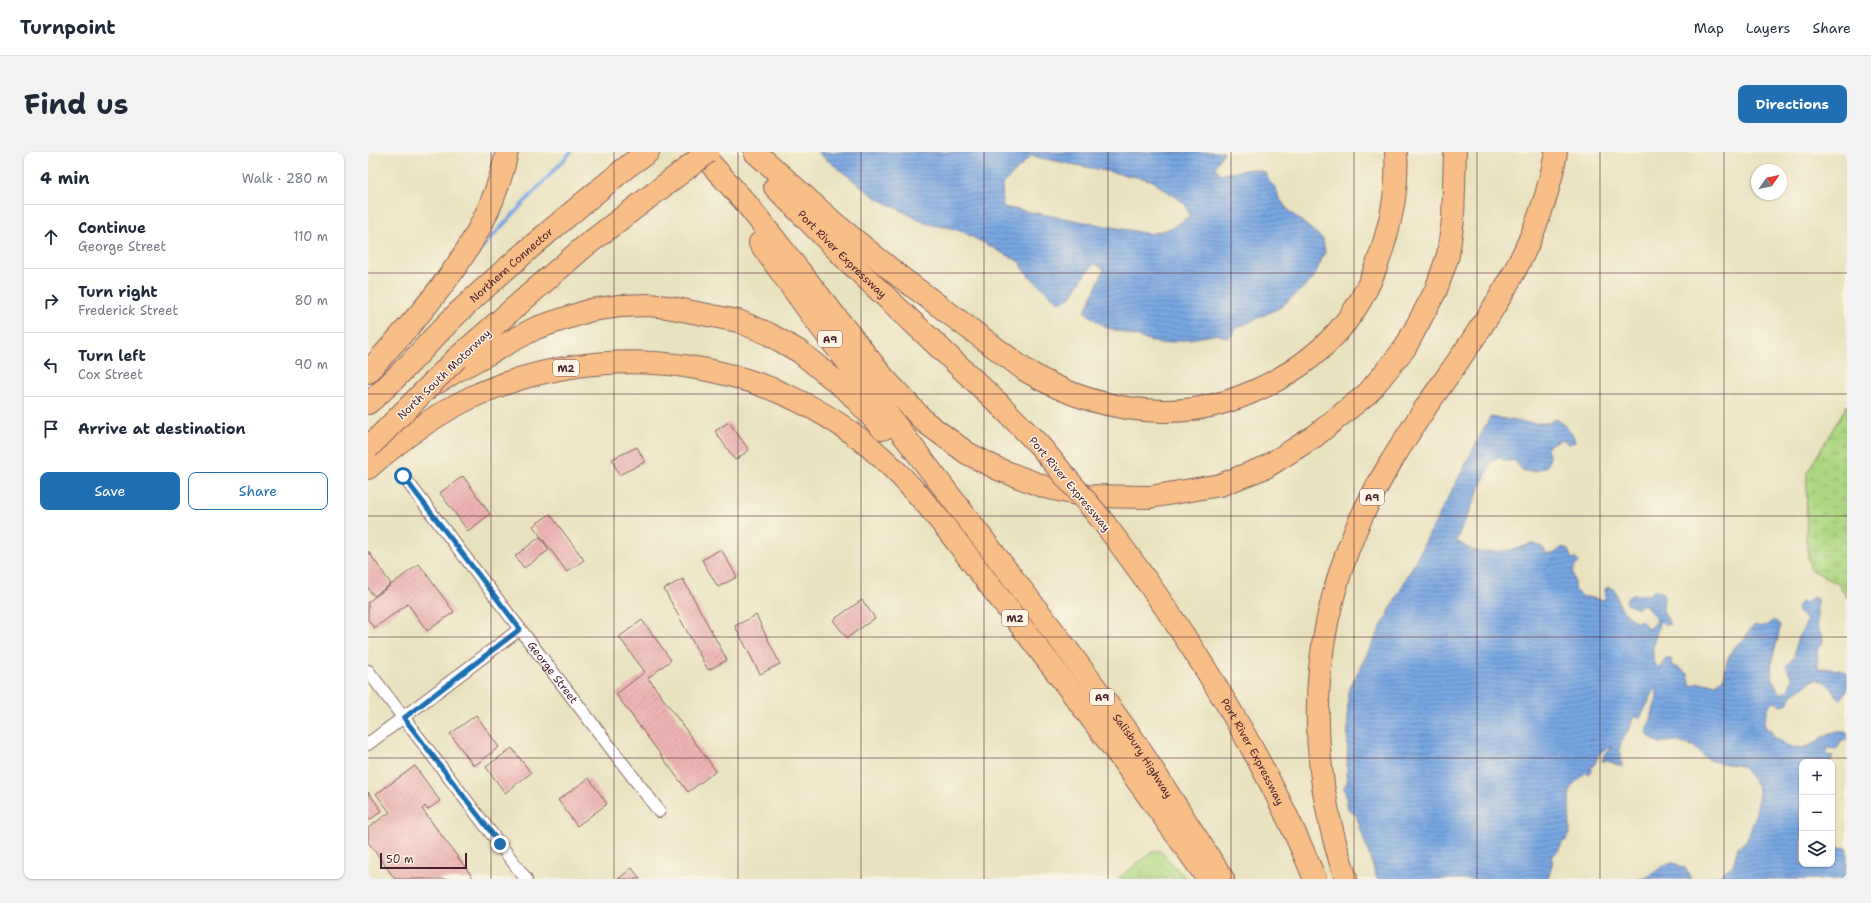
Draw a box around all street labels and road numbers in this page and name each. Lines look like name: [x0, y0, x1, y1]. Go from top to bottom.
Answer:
street label: Port River Expressway: [794, 207, 890, 302]
street label: Northern Connector: [467, 225, 556, 306]
street label: North South Motorway: [394, 326, 494, 423]
road number: A9: [818, 331, 842, 347]
road number: M2: [553, 360, 579, 376]
street label: Port River Expressway: [1025, 434, 1114, 535]
road number: A9: [1360, 489, 1384, 505]
road number: M2: [1002, 610, 1028, 626]
street label: George Street: [524, 638, 581, 707]
road number: A9: [1090, 689, 1114, 705]
street label: Port River Expressway: [1217, 696, 1287, 808]
street label: Salisbury Highway: [1109, 711, 1176, 801]

